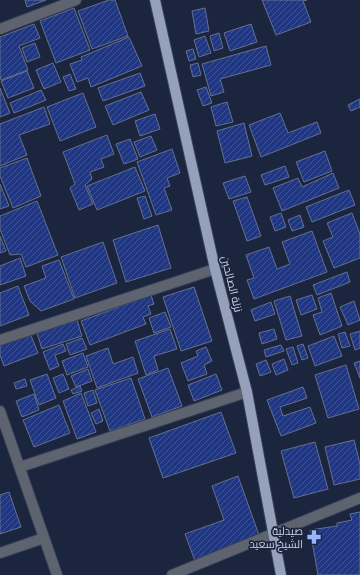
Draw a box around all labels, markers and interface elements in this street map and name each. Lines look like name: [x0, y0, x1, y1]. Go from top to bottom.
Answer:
street label: نزلة الصالحين: [218, 254, 246, 314]
place label: صيدلية الشيخ سعيد: [249, 524, 303, 552]
pharmacy icon: صيدلية الشيخ سعيد: [306, 529, 322, 545]

